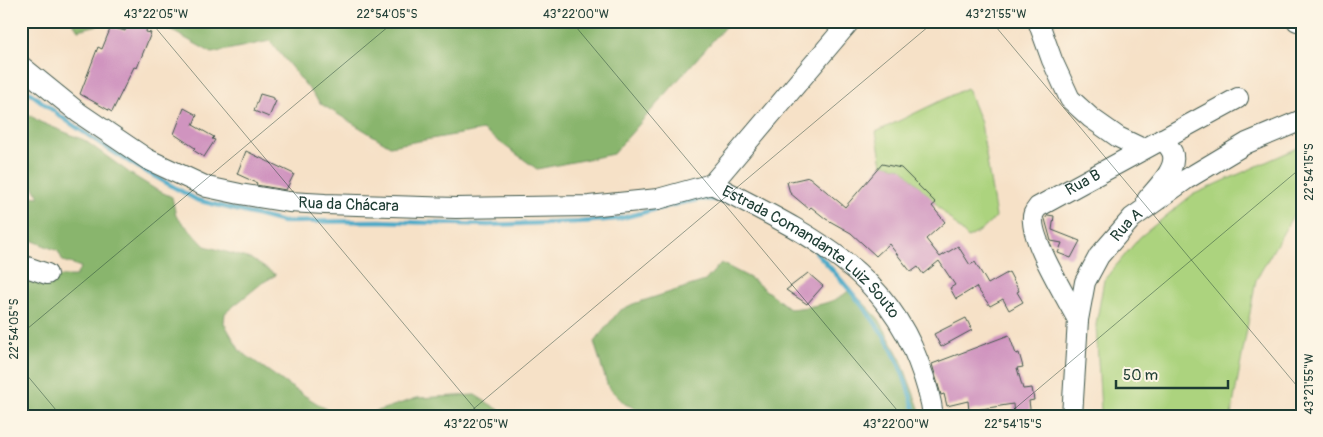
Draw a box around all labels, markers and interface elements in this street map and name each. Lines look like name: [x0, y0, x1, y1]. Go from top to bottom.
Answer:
text: 43°22'05"W: [124, 7, 188, 22]
text: 22°54'05"S: [356, 7, 418, 22]
text: 43°22'00"W: [543, 7, 609, 22]
text: 43°21'55"W: [966, 7, 1026, 22]
text: 22°54'15"S: [1302, 143, 1317, 201]
street label: Rua B: [1062, 165, 1104, 200]
street label: Estrada Comandante Luiz Souto: [719, 181, 904, 323]
street label: Rua da Chácara: [298, 193, 399, 216]
street label: Rua A: [1106, 204, 1146, 246]
text: 22°54'05"S: [7, 298, 22, 360]
text: 43°21'55"W: [1302, 354, 1317, 414]
scale bar: [1116, 357, 1228, 389]
text: 50 m: [1123, 366, 1158, 385]
text: 43°22'05"W: [444, 417, 508, 432]
text: 43°22'00"W: [863, 417, 929, 432]
text: 22°54'15"S: [984, 417, 1042, 432]

